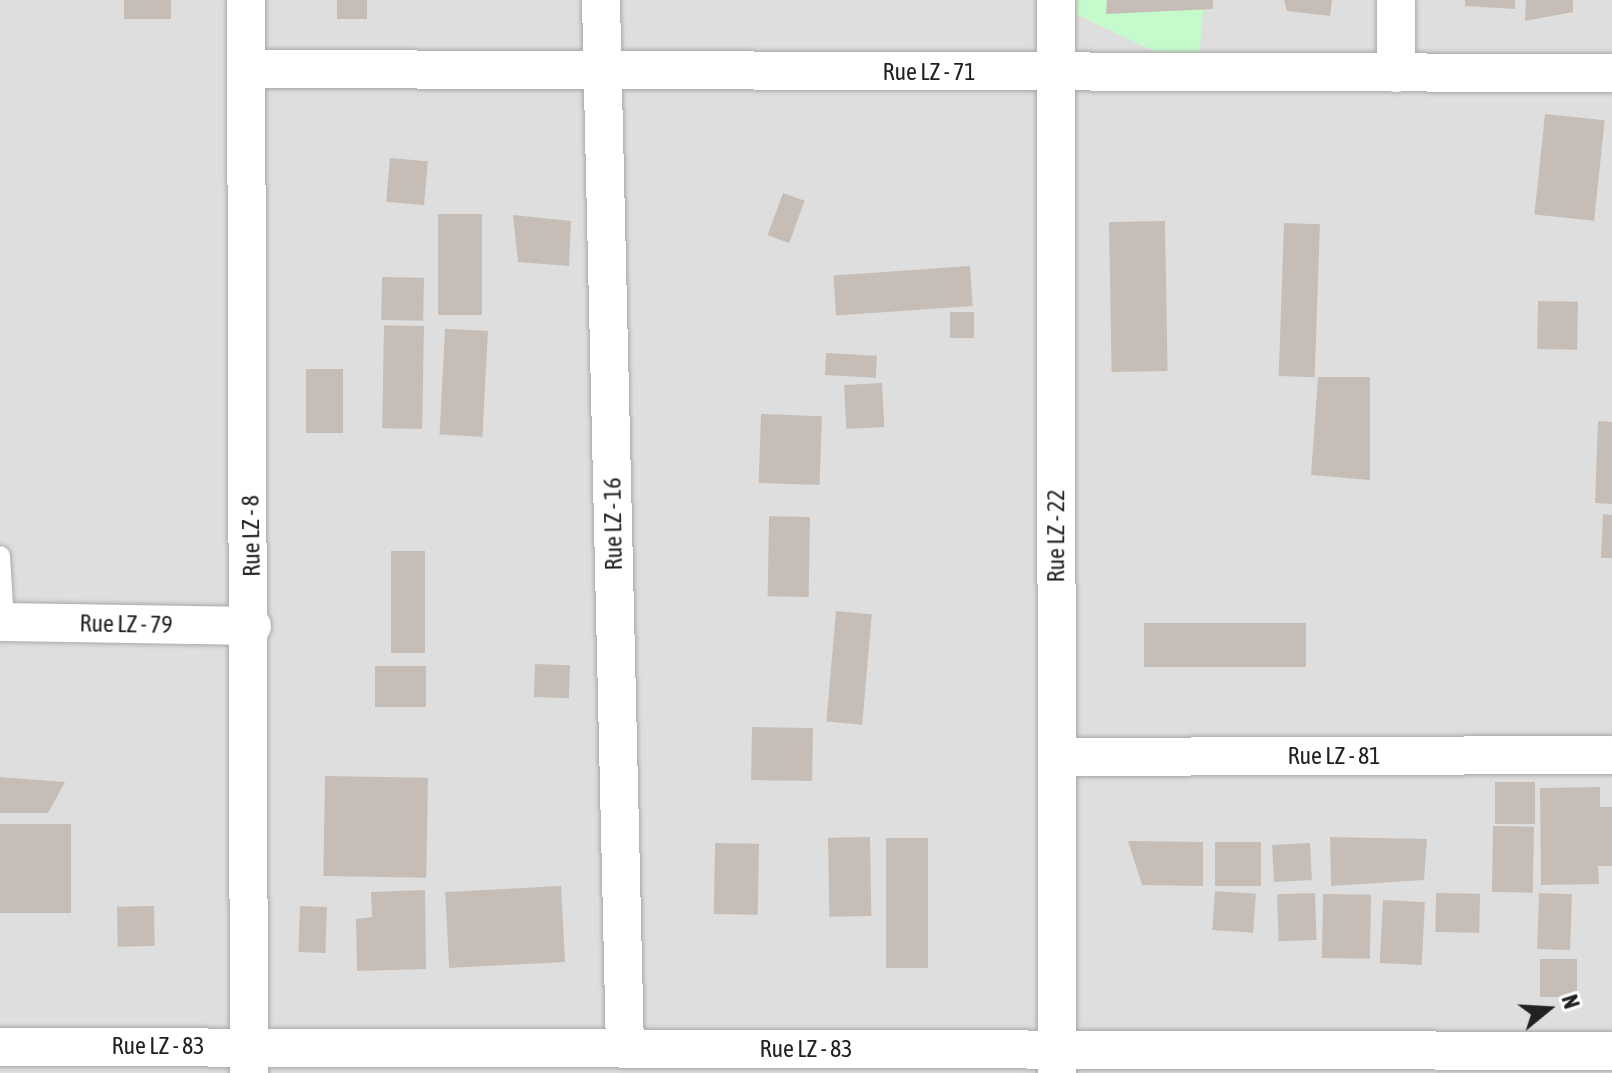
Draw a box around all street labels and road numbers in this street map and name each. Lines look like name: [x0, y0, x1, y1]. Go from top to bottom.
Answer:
street label: Rue LZ - 71: [883, 58, 975, 86]
street label: Rue LZ - 16: [598, 477, 628, 571]
street label: Rue LZ - 22: [1042, 490, 1070, 582]
street label: Rue LZ - 8: [236, 495, 266, 577]
street label: Rue LZ - 79: [79, 609, 173, 639]
street label: Rue LZ - 81: [1288, 742, 1380, 770]
street label: Rue LZ - 83: [112, 1032, 204, 1060]
street label: Rue LZ - 83: [760, 1035, 852, 1063]

